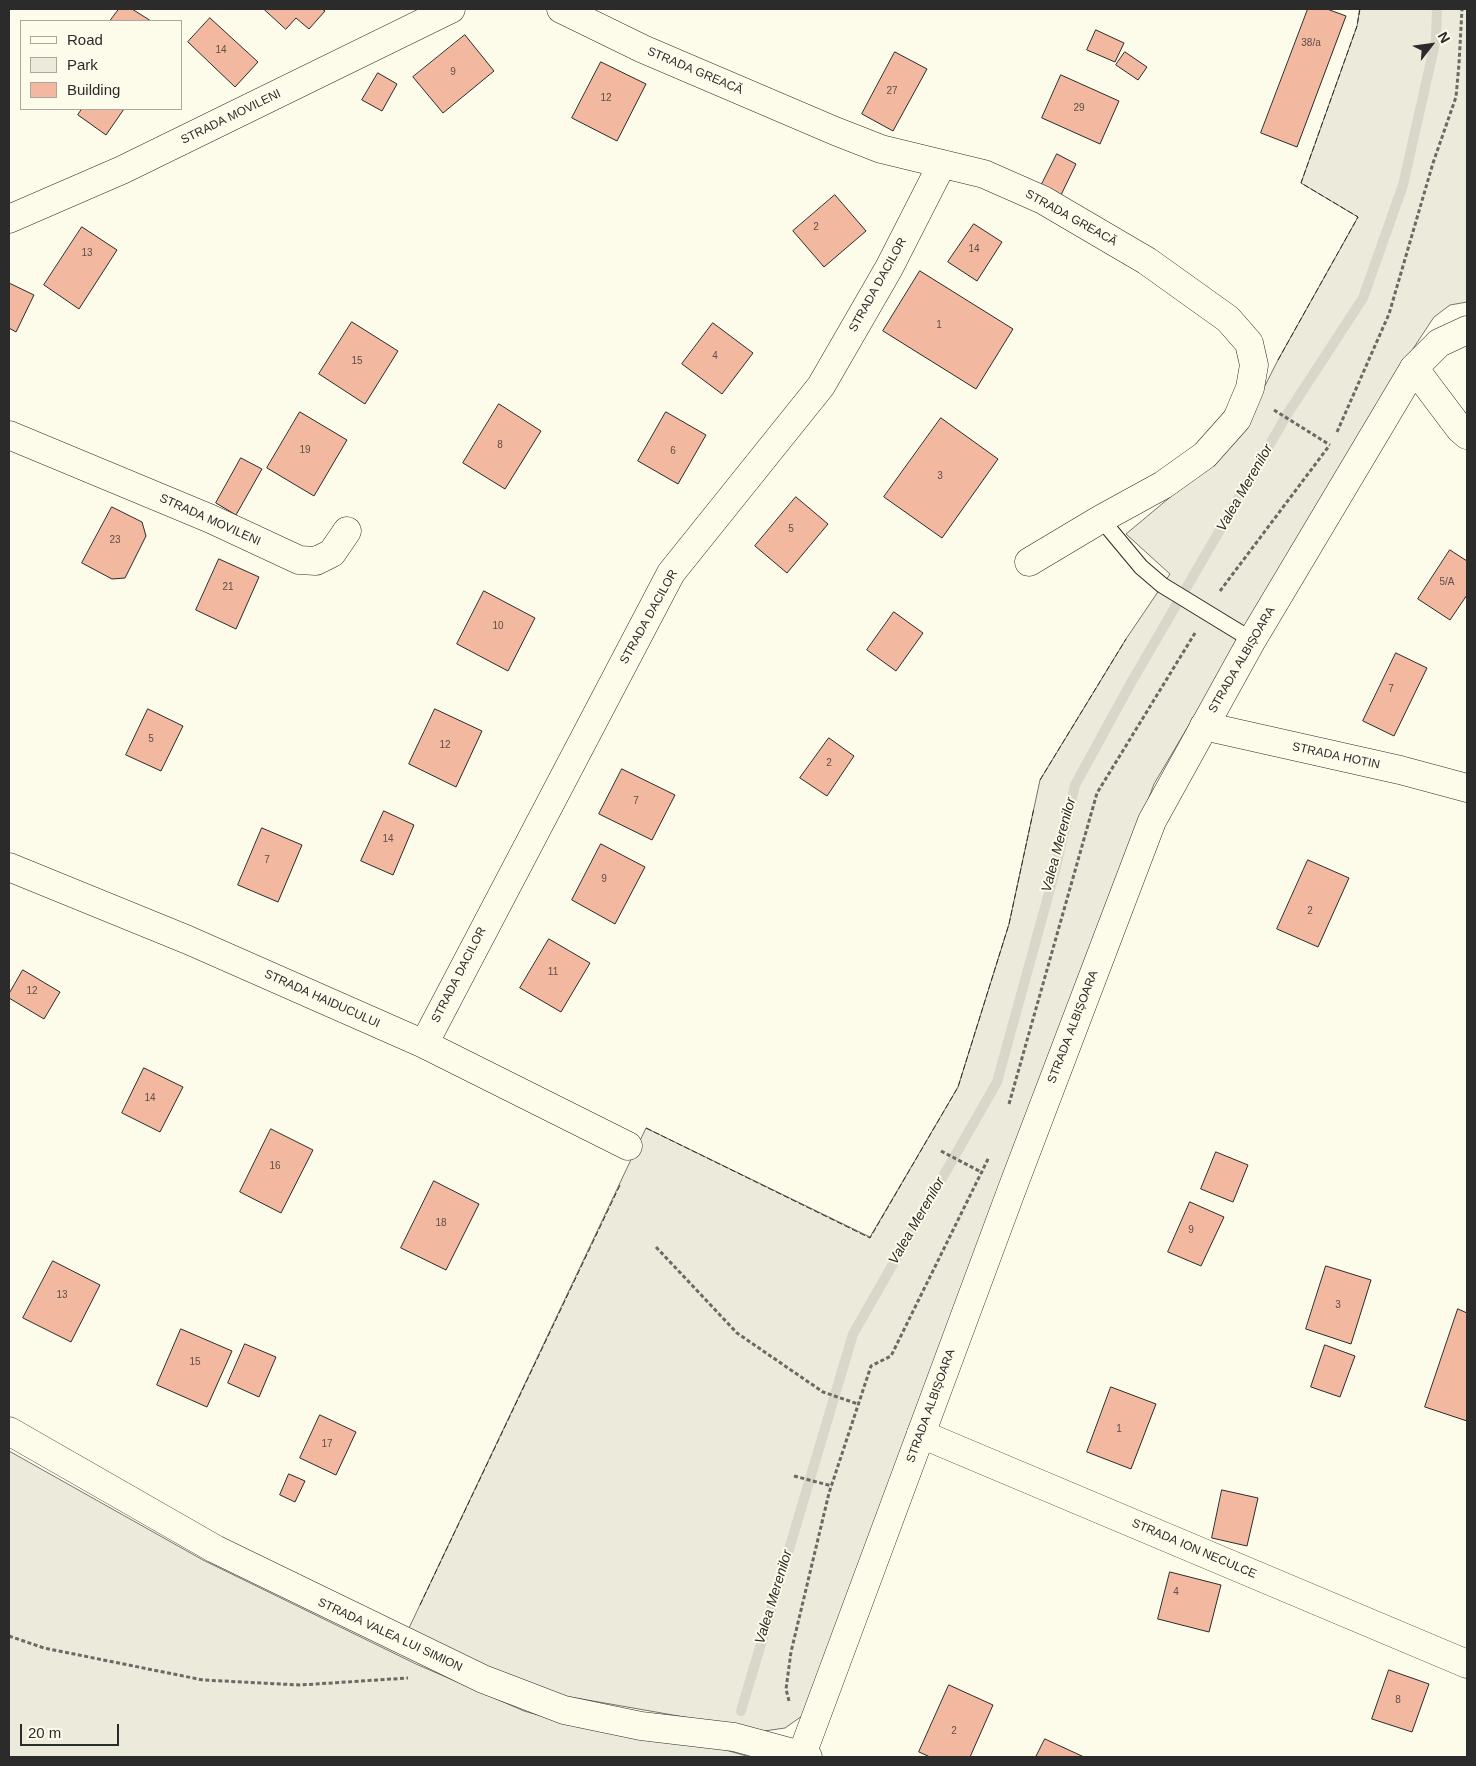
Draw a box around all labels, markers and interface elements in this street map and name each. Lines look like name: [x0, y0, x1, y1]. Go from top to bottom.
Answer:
legend: [20, 20, 182, 110]
north arrow: [1406, 20, 1456, 70]
text: N: [1435, 29, 1453, 46]
text: Road: [67, 31, 103, 48]
house number: 38/a: [1301, 37, 1321, 49]
house number: 14: [215, 44, 227, 56]
street label: STRADA GREACĂ: [645, 44, 745, 98]
text: Park: [67, 56, 98, 73]
house number: 9: [450, 66, 456, 78]
text: Building: [67, 81, 120, 98]
house number: 27: [886, 85, 898, 97]
street label: STRADA MOVILENI: [179, 87, 283, 147]
house number: 12: [600, 92, 612, 104]
house number: 29: [1073, 102, 1085, 114]
street label: STRADA GREACĂ: [1023, 187, 1119, 249]
house number: 2: [813, 221, 819, 233]
street label: STRADA DACILOR: [846, 235, 910, 335]
house number: 14: [968, 243, 980, 255]
house number: 13: [81, 247, 93, 259]
house number: 1: [936, 319, 942, 331]
house number: 4: [712, 350, 718, 362]
house number: 15: [351, 355, 363, 367]
house number: 8: [497, 439, 503, 451]
water label: Valea Merenilor: [1213, 442, 1277, 534]
house number: 19: [299, 444, 311, 456]
house number: 6: [670, 445, 676, 457]
house number: 3: [937, 470, 943, 482]
street label: STRADA MOVILENI: [157, 491, 263, 549]
house number: 5: [788, 523, 794, 535]
house number: 23: [109, 534, 121, 546]
street label: STRADA DACILOR: [617, 567, 681, 667]
house number: 5/A: [1439, 576, 1455, 588]
house number: 21: [222, 581, 234, 593]
street label: STRADA ALBIȘOARA: [1206, 604, 1278, 716]
house number: 10: [492, 620, 504, 632]
house number: 7: [1388, 683, 1394, 695]
house number: 5: [148, 733, 154, 745]
house number: 12: [439, 739, 451, 751]
street label: STRADA HOTIN: [1291, 740, 1381, 772]
house number: 2: [826, 757, 832, 769]
house number: 7: [633, 795, 639, 807]
water label: Valea Merenilor: [1038, 796, 1080, 894]
house number: 14: [382, 833, 394, 845]
house number: 7: [264, 854, 270, 866]
house number: 9: [601, 873, 607, 885]
house number: 2: [1307, 905, 1313, 917]
street label: STRADA DACILOR: [429, 925, 489, 1025]
house number: 11: [548, 966, 558, 978]
street label: STRADA HAIDUCULUI: [262, 967, 382, 1031]
street label: STRADA ALBIȘOARA: [1045, 968, 1101, 1086]
house number: 12: [26, 985, 38, 997]
house number: 14: [144, 1092, 156, 1104]
house number: 16: [269, 1160, 281, 1172]
water label: Valea Merenilor: [885, 1175, 949, 1267]
house number: 18: [435, 1217, 447, 1229]
house number: 9: [1188, 1224, 1194, 1236]
house number: 13: [56, 1289, 68, 1301]
house number: 3: [1335, 1299, 1341, 1311]
street label: STRADA ALBIȘOARA: [904, 1347, 958, 1465]
house number: 15: [189, 1356, 201, 1368]
house number: 1: [1116, 1423, 1122, 1435]
house number: 17: [321, 1438, 333, 1450]
street label: STRADA ION NECULCE: [1130, 1516, 1258, 1582]
water label: Valea Merenilor: [752, 1548, 796, 1646]
house number: 4: [1173, 1586, 1179, 1598]
street label: STRADA VALEA LUI SIMION: [315, 1595, 465, 1675]
house number: 8: [1395, 1694, 1401, 1706]
scale bar: [22, 1714, 121, 1746]
text: 20 m: [28, 1724, 61, 1741]
house number: 2: [951, 1725, 957, 1737]

